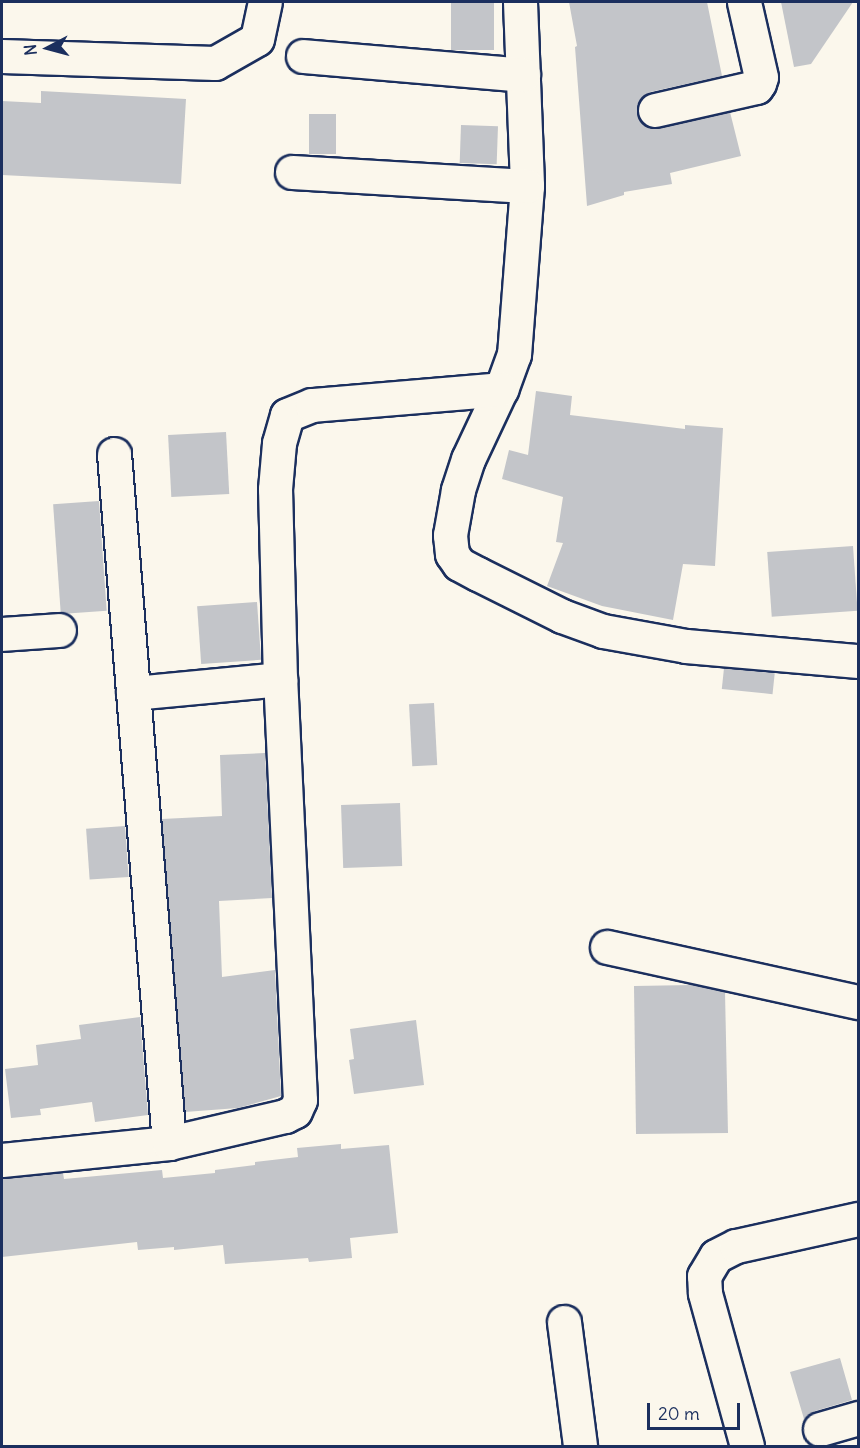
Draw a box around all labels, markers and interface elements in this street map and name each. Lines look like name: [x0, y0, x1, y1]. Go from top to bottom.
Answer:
north arrow: [18, 18, 78, 78]
text: N: [20, 43, 41, 56]
scale bar: [650, 1391, 743, 1429]
text: 20 m: [658, 1402, 700, 1425]

